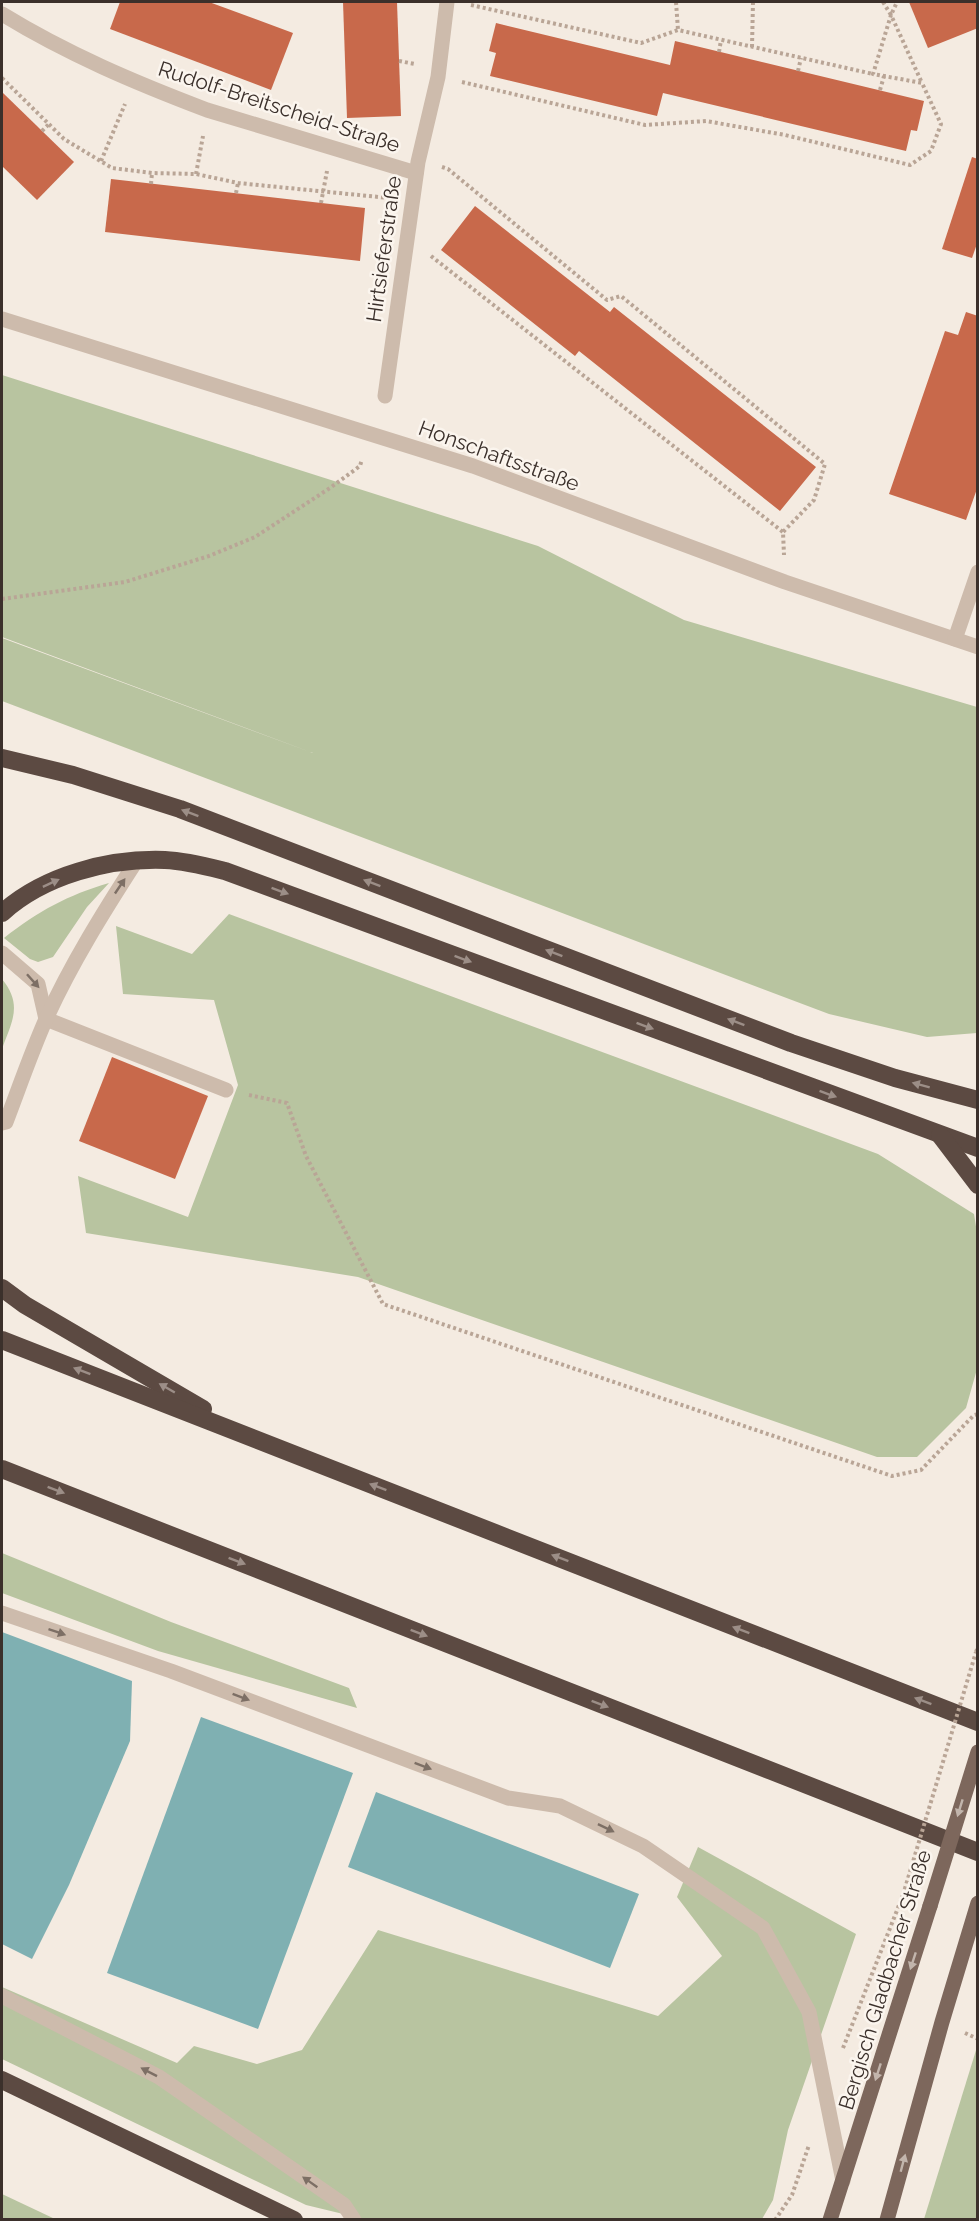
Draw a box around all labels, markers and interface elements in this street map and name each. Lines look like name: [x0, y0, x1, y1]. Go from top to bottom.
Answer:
street label: Rudolf-Breitscheid-Straße: [155, 56, 403, 157]
street label: Hirtsieferstraße: [361, 174, 406, 324]
street label: Honschaftsstraße: [415, 415, 583, 496]
one-way arrow: [181, 808, 199, 817]
one-way arrow: [363, 877, 381, 887]
one-way arrow: [43, 878, 60, 887]
one-way arrow: [114, 878, 125, 894]
one-way arrow: [271, 886, 289, 896]
one-way arrow: [545, 947, 563, 957]
one-way arrow: [454, 954, 472, 964]
one-way arrow: [26, 973, 39, 988]
one-way arrow: [727, 1017, 745, 1027]
one-way arrow: [637, 1022, 655, 1032]
one-way arrow: [912, 1080, 930, 1089]
one-way arrow: [820, 1089, 838, 1099]
one-way arrow: [72, 1366, 90, 1376]
one-way arrow: [159, 1382, 175, 1393]
one-way arrow: [369, 1482, 387, 1492]
one-way arrow: [47, 1486, 65, 1495]
one-way arrow: [551, 1553, 569, 1563]
one-way arrow: [229, 1557, 247, 1567]
one-way arrow: [732, 1625, 750, 1635]
one-way arrow: [48, 1628, 66, 1637]
one-way arrow: [410, 1629, 428, 1638]
one-way arrow: [232, 1693, 250, 1703]
one-way arrow: [914, 1696, 932, 1705]
one-way arrow: [592, 1699, 610, 1709]
one-way arrow: [414, 1762, 432, 1771]
one-way arrow: [955, 1799, 964, 1817]
one-way arrow: [598, 1824, 615, 1833]
street label: Bergisch Gladbacher Straße: [833, 1847, 936, 2113]
one-way arrow: [908, 1952, 917, 1970]
one-way arrow: [873, 2063, 882, 2081]
one-way arrow: [140, 2068, 158, 2078]
one-way arrow: [899, 2154, 908, 2172]
one-way arrow: [303, 2176, 319, 2188]

